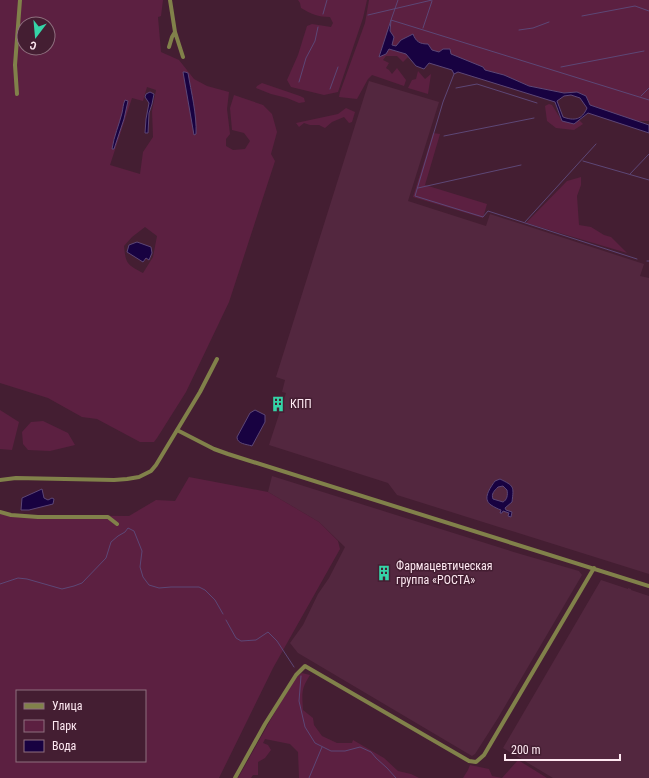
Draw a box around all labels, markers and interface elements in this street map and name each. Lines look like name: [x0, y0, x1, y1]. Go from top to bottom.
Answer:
north arrow: [16, 16, 56, 56]
text: С: [29, 38, 38, 52]
building icon: КПП: [269, 395, 287, 413]
place label: КПП: [290, 397, 312, 411]
place label: Фармацевтическая группа «РОСТА»: [396, 559, 493, 587]
building icon: Фармацевтическая группа «РОСТА»: [375, 564, 393, 582]
legend: [16, 690, 146, 762]
text: Улица: [52, 699, 83, 713]
text: Парк: [52, 719, 77, 733]
scale bar: [505, 736, 620, 762]
text: Вода: [52, 739, 77, 753]
text: 200 m: [511, 743, 541, 757]

